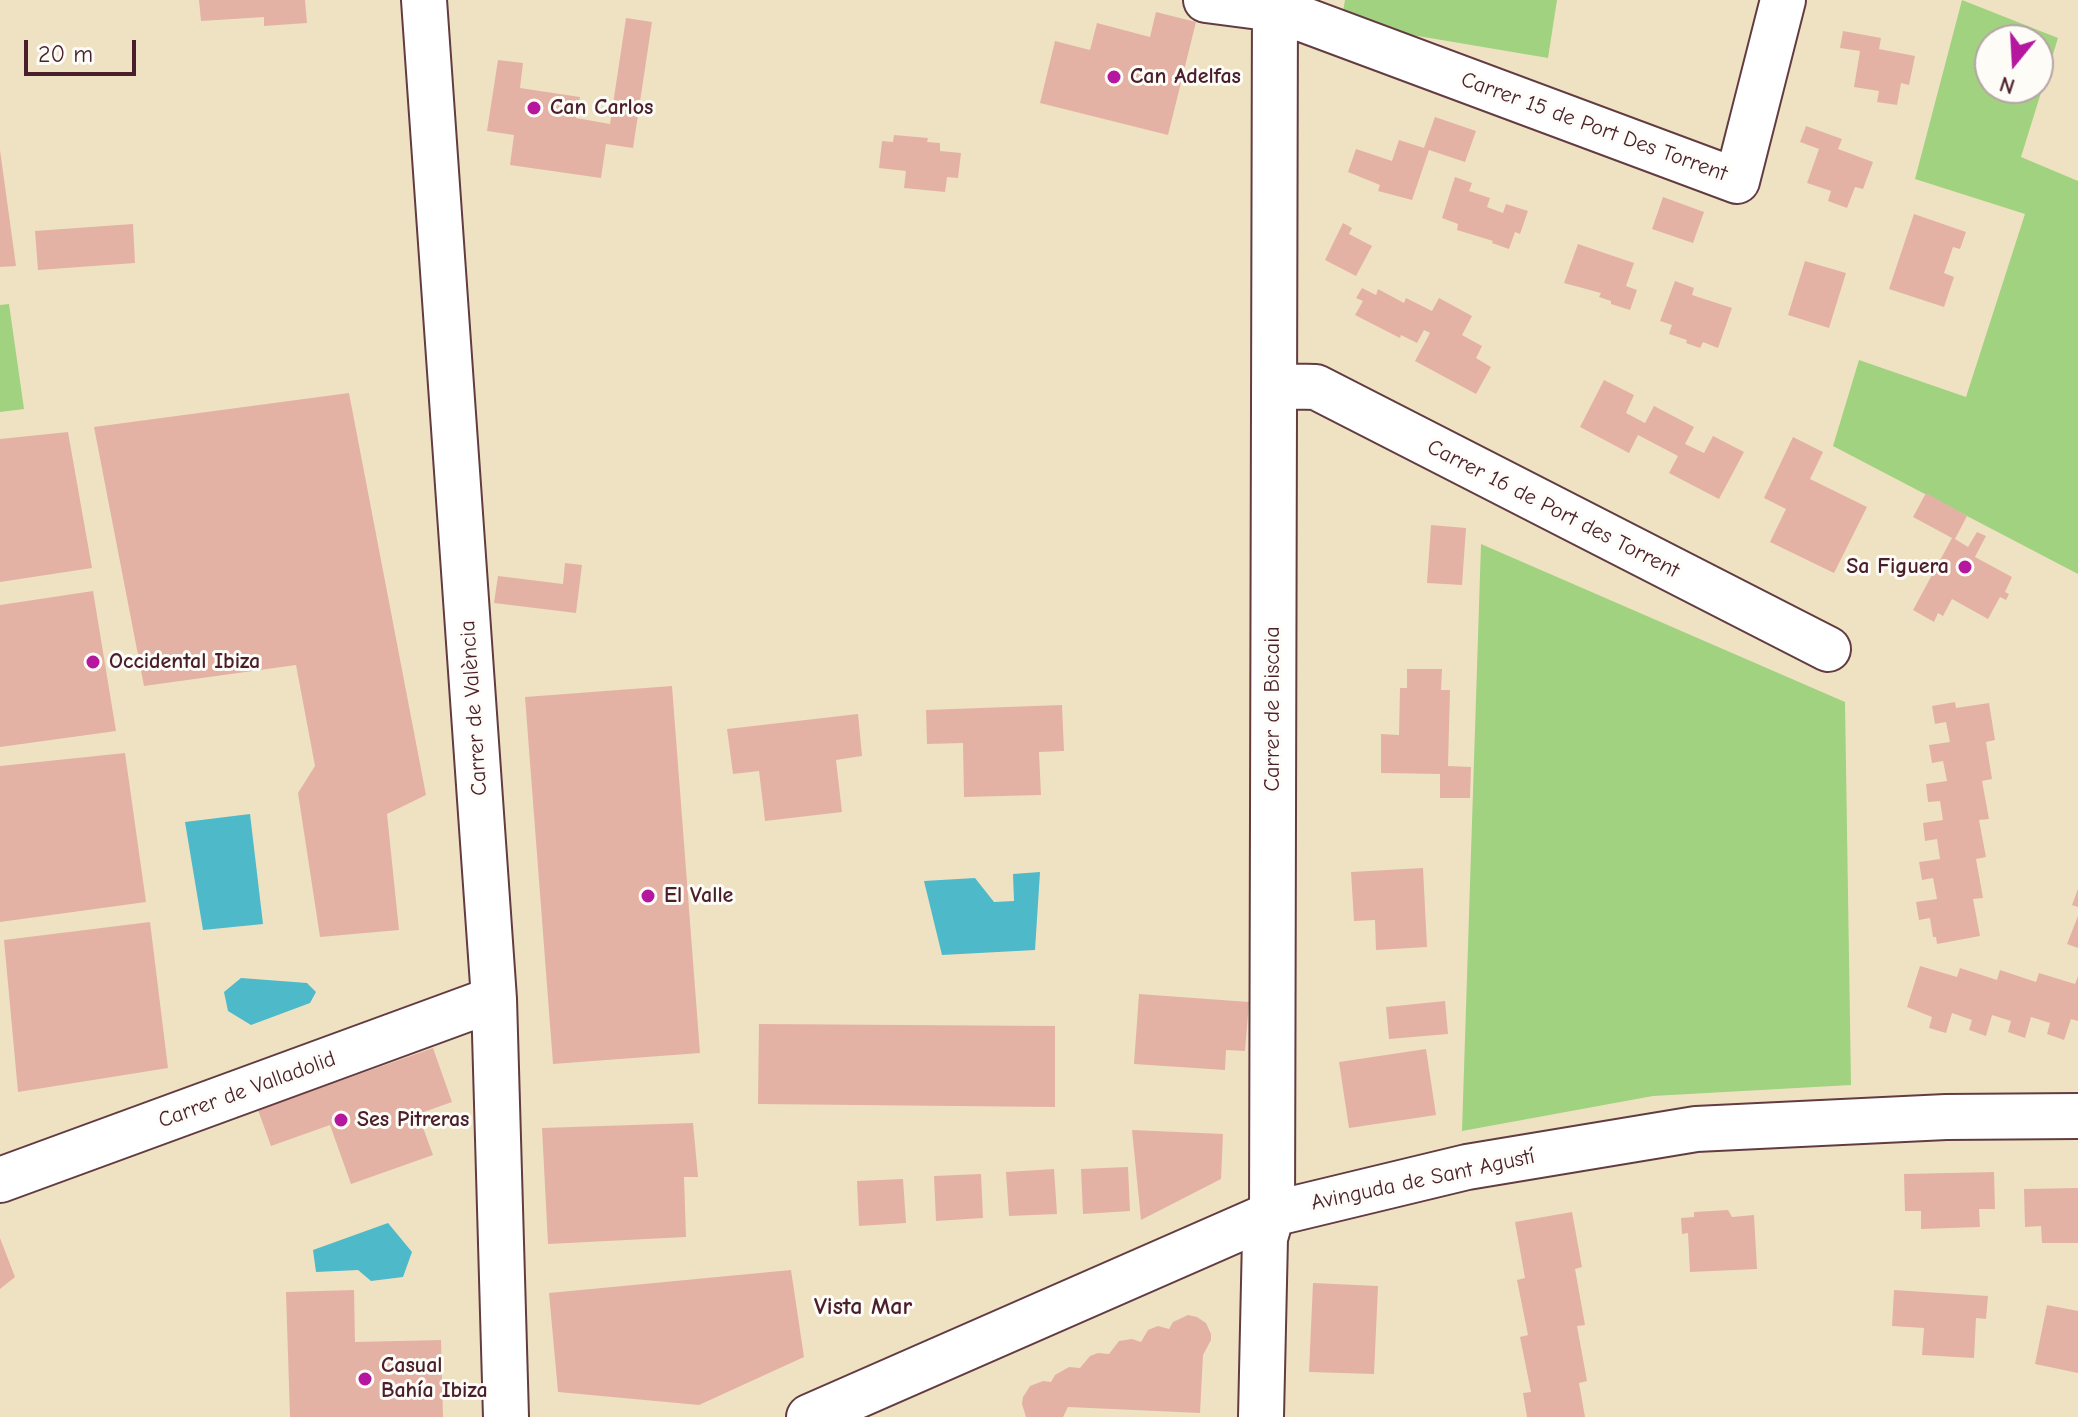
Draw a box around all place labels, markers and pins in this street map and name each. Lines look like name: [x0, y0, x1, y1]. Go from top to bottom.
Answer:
place label: Can Adelfas: [1130, 64, 1241, 90]
marker: Can Adelfas: [1105, 68, 1123, 86]
place label: Can Carlos: [550, 95, 653, 121]
marker: Can Carlos: [525, 99, 543, 117]
place label: Sa Figuera: [1846, 554, 1949, 580]
marker: Sa Figuera: [1956, 558, 1974, 576]
place label: Occidental Ibiza: [109, 649, 260, 675]
marker: Occidental Ibiza: [84, 653, 102, 671]
place label: El Valle: [664, 883, 733, 909]
marker: El Valle: [639, 887, 657, 905]
place label: Ses Pitreras: [357, 1107, 469, 1133]
marker: Ses Pitreras: [332, 1111, 350, 1129]
place label: Casual Bahía Ibiza: [381, 1353, 488, 1404]
marker: Casual Bahía Ibiza: [356, 1370, 374, 1388]

